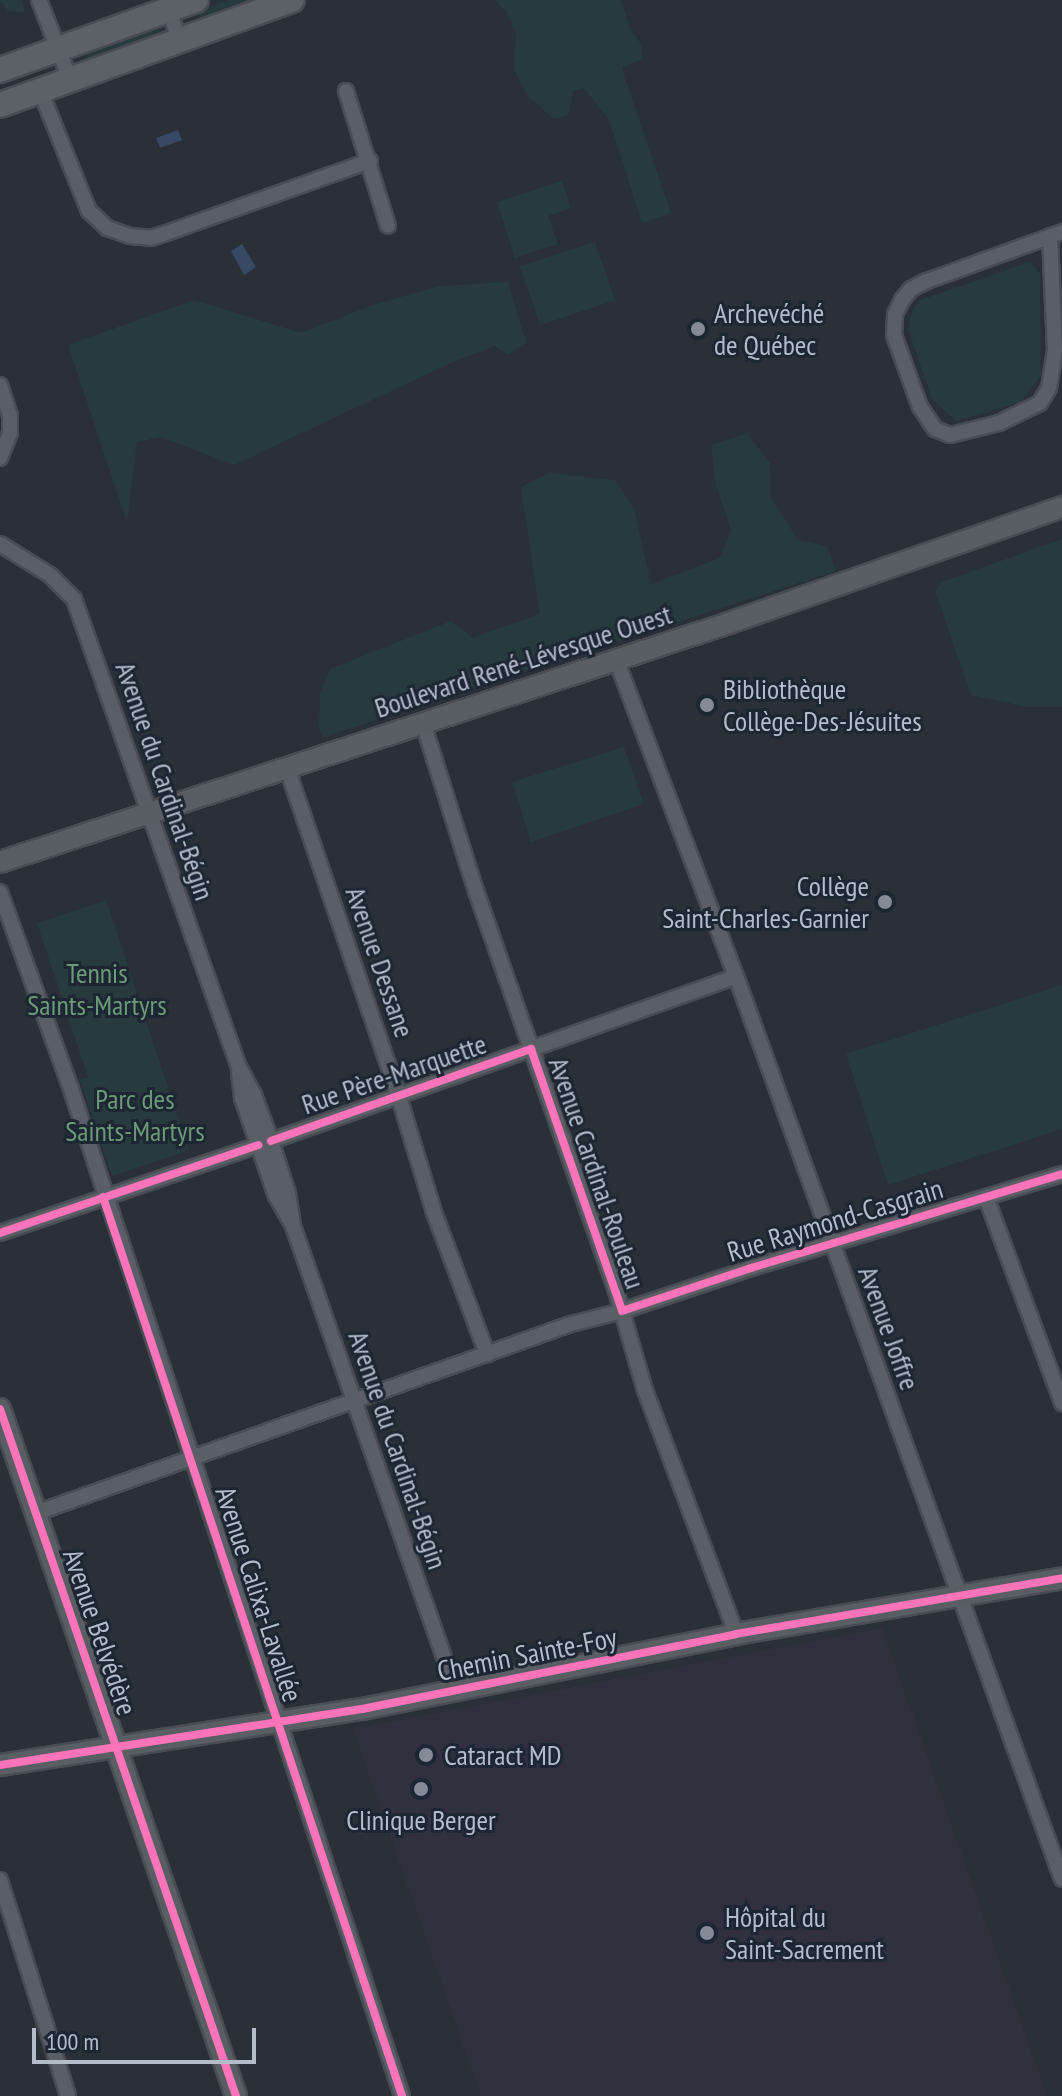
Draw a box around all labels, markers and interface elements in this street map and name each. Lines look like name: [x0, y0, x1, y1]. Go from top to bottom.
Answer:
place label: Archevéché de Québec: [714, 296, 824, 362]
marker: Archevéché de Québec: [689, 320, 707, 338]
street label: Boulevard René-Lévesque Ouest: [370, 597, 676, 725]
street label: Avenue du Cardinal-Bégin: [108, 658, 222, 904]
place label: Bibliothèque Collège-Des-Jésuites: [723, 672, 922, 738]
marker: Bibliothèque Collège-Des-Jésuites: [698, 696, 716, 714]
place label: Collège Saint-Charles-Garnier: [662, 869, 869, 935]
street label: Avenue Dessane: [339, 882, 421, 1042]
marker: Collège Saint-Charles-Garnier: [876, 893, 894, 911]
park label: Tennis Saints-Martyrs: [27, 956, 167, 1022]
street label: Rue Père-Marquette: [297, 1027, 491, 1121]
street label: Avenue Cardinal-Rouleau: [542, 1053, 652, 1293]
park label: Parc des Saints-Martyrs: [65, 1082, 205, 1148]
street label: Rue Raymond-Casgrain: [723, 1171, 947, 1269]
street label: Avenue Joffre: [851, 1262, 927, 1394]
street label: Avenue du Cardinal-Bégin: [341, 1327, 455, 1573]
street label: Avenue Calixa-Lavallée: [208, 1482, 310, 1706]
street label: Avenue Belvédère: [56, 1545, 144, 1719]
street label: Chemin Sainte-Foy: [435, 1620, 619, 1688]
place label: Cataract MD: [444, 1738, 562, 1772]
marker: Cataract MD: [415, 1744, 437, 1766]
marker: Clinique Berger: [410, 1778, 432, 1800]
place label: Clinique Berger: [346, 1803, 496, 1837]
place label: Hôpital du Saint-Sacrement: [725, 1900, 884, 1966]
marker: Hôpital du Saint-Sacrement: [696, 1922, 718, 1944]
scale bar: [36, 2012, 260, 2062]
text: 100 m: [46, 2026, 99, 2057]

